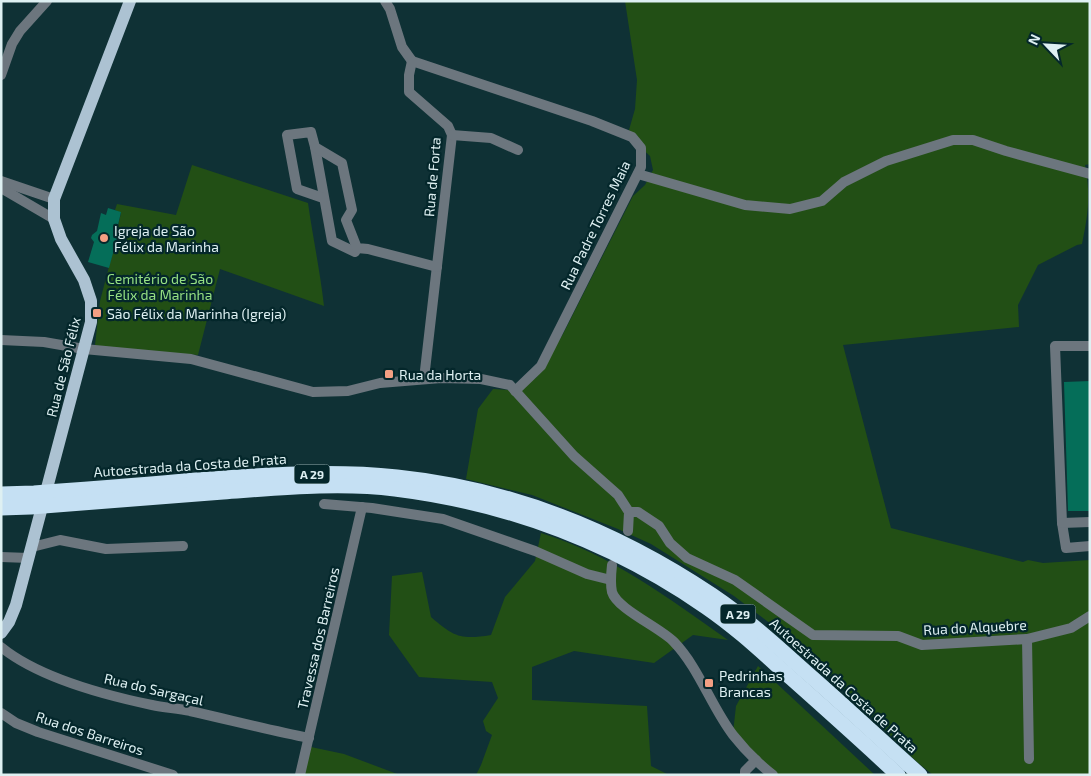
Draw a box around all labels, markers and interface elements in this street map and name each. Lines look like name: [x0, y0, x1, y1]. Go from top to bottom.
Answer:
north arrow: [1021, 20, 1071, 70]
text: N: [1024, 31, 1044, 47]
street label: Rua de Forta: [420, 136, 444, 218]
street label: Rua Padre Torres Maia: [556, 158, 634, 292]
place label: Igreja de São Félix da Marinha: [114, 222, 219, 255]
marker: Igreja de São Félix da Marinha: [98, 232, 110, 244]
park label: Cemitério de São Félix da Marinha: [107, 270, 213, 303]
place label: São Félix da Marinha (Igreja): [107, 305, 286, 322]
marker: São Félix da Marinha (Igreja): [91, 307, 103, 319]
street label: Rua de São Félix: [42, 315, 84, 419]
place label: Rua da Horta: [399, 366, 481, 383]
marker: Rua da Horta: [383, 368, 395, 380]
street label: Autoestrada da Costa de Prata: [93, 450, 287, 480]
road number: A 29: [294, 464, 330, 484]
street label: Travessa dos Barreiros: [293, 565, 343, 711]
road number: A 29: [720, 604, 756, 624]
street label: Autoestrada da Costa de Prata: [766, 614, 922, 756]
street label: Rua do Alquebre: [923, 616, 1027, 638]
place label: Pedrinhas Brancas: [719, 667, 783, 700]
street label: Rua do Sargaçal: [102, 669, 206, 710]
marker: Pedrinhas Brancas: [703, 677, 715, 689]
street label: Rua dos Barreiros: [34, 708, 146, 758]

